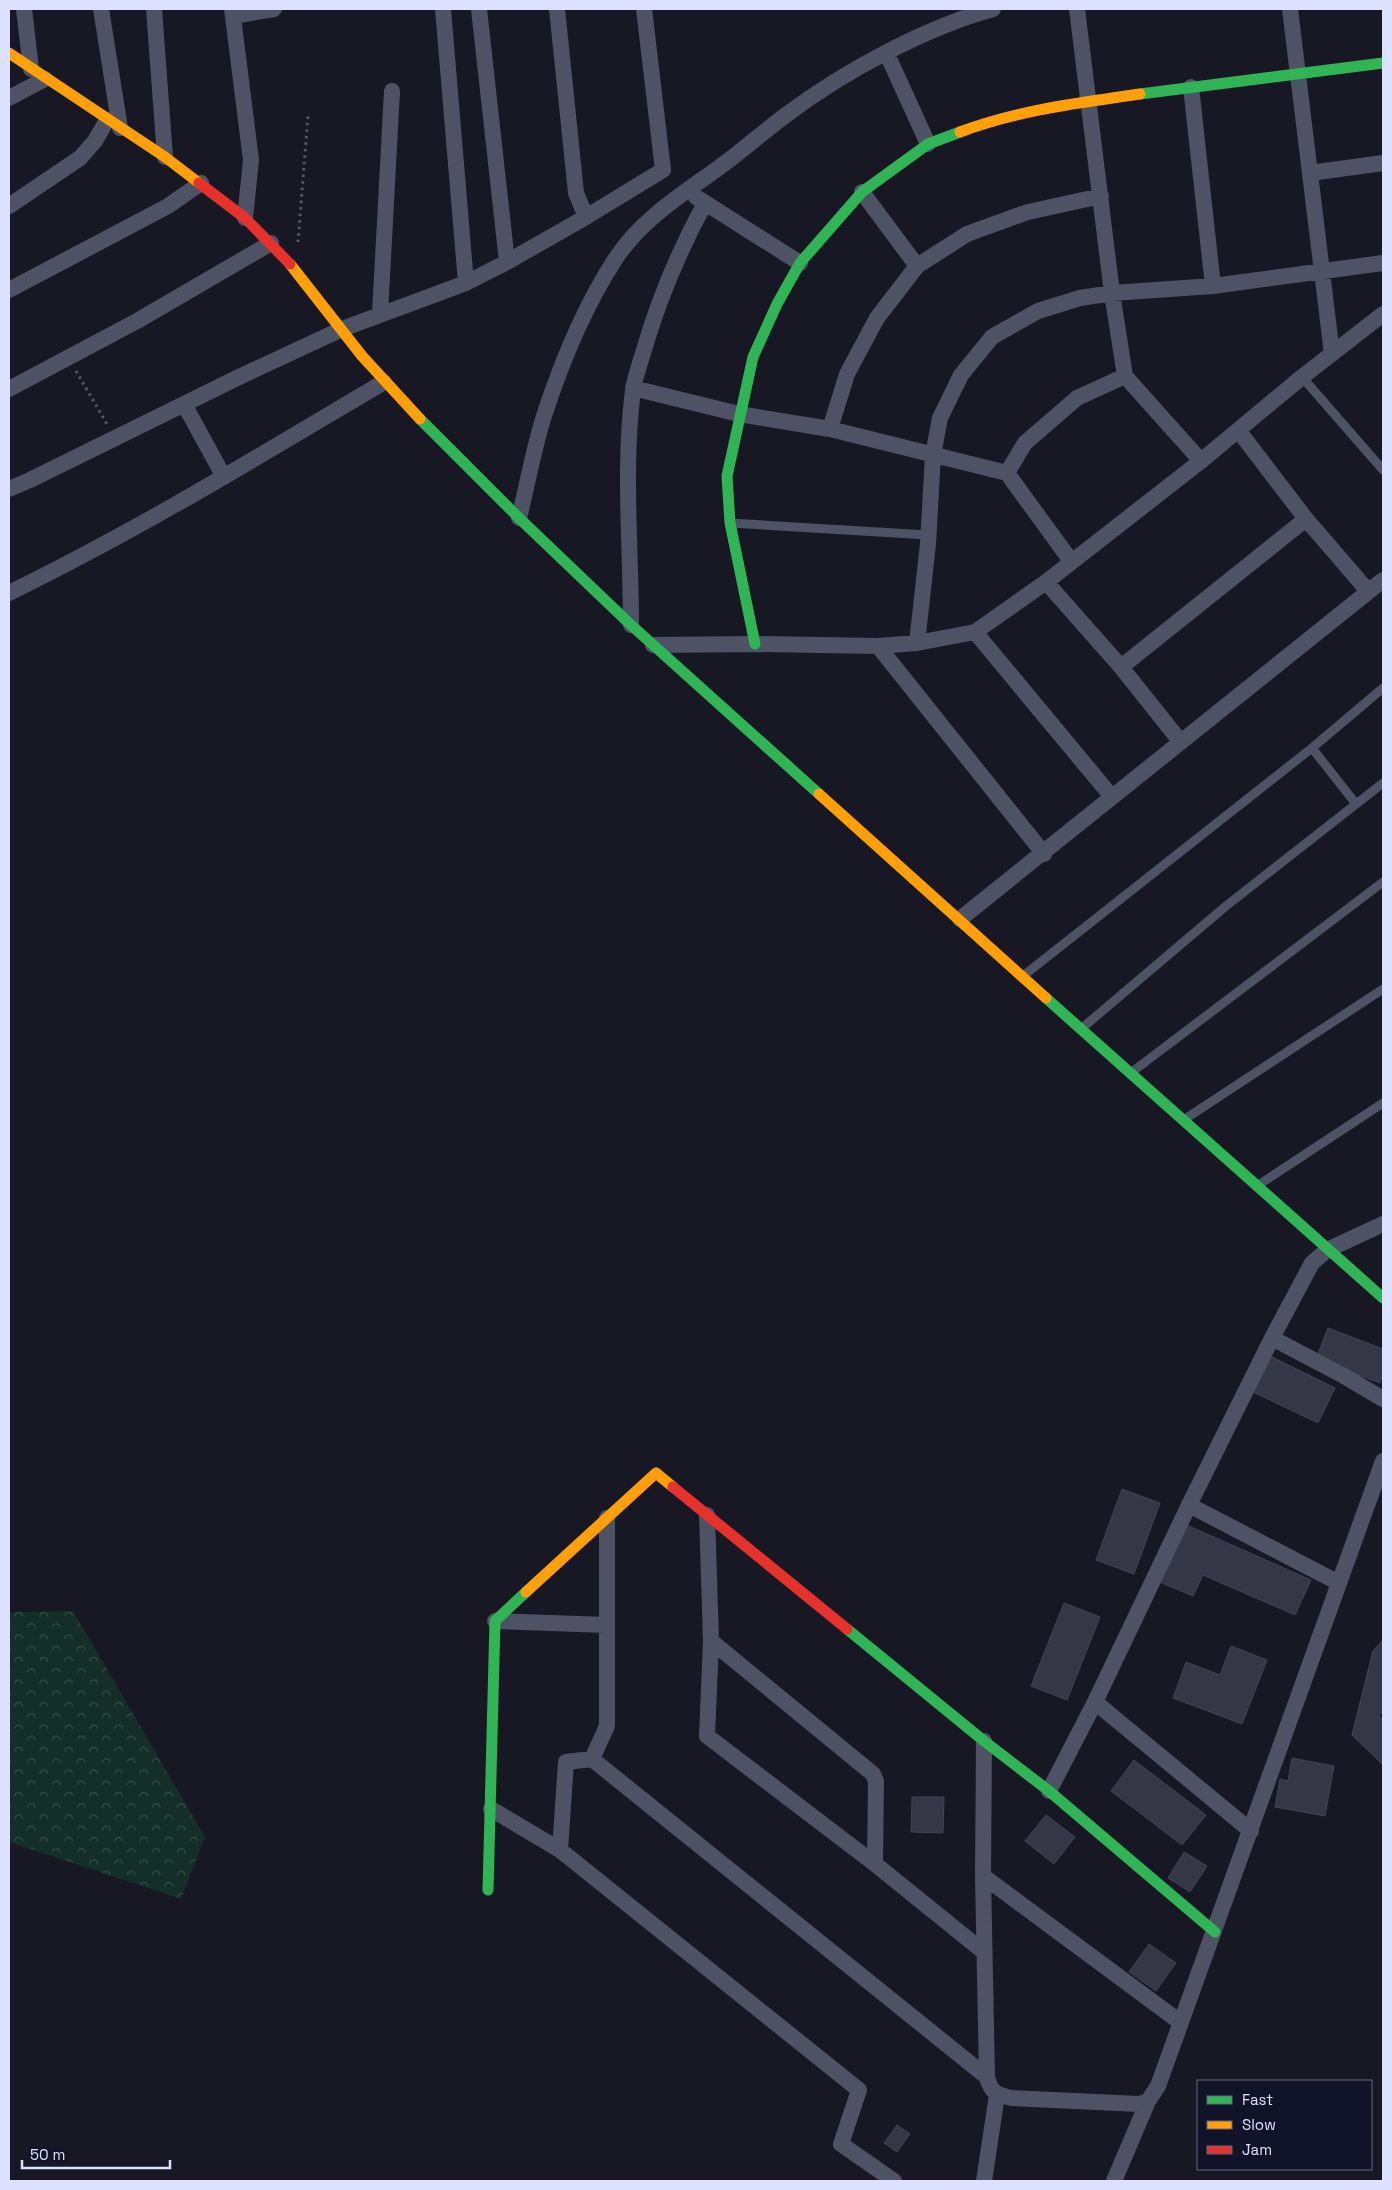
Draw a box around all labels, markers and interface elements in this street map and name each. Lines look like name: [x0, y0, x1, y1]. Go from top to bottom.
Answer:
legend: [1197, 2080, 1372, 2170]
text: Fast: [1242, 2090, 1273, 2109]
text: Slow: [1242, 2115, 1276, 2134]
scale bar: [22, 2138, 170, 2170]
text: Jam: [1242, 2140, 1272, 2159]
text: 50 m: [30, 2145, 65, 2164]

